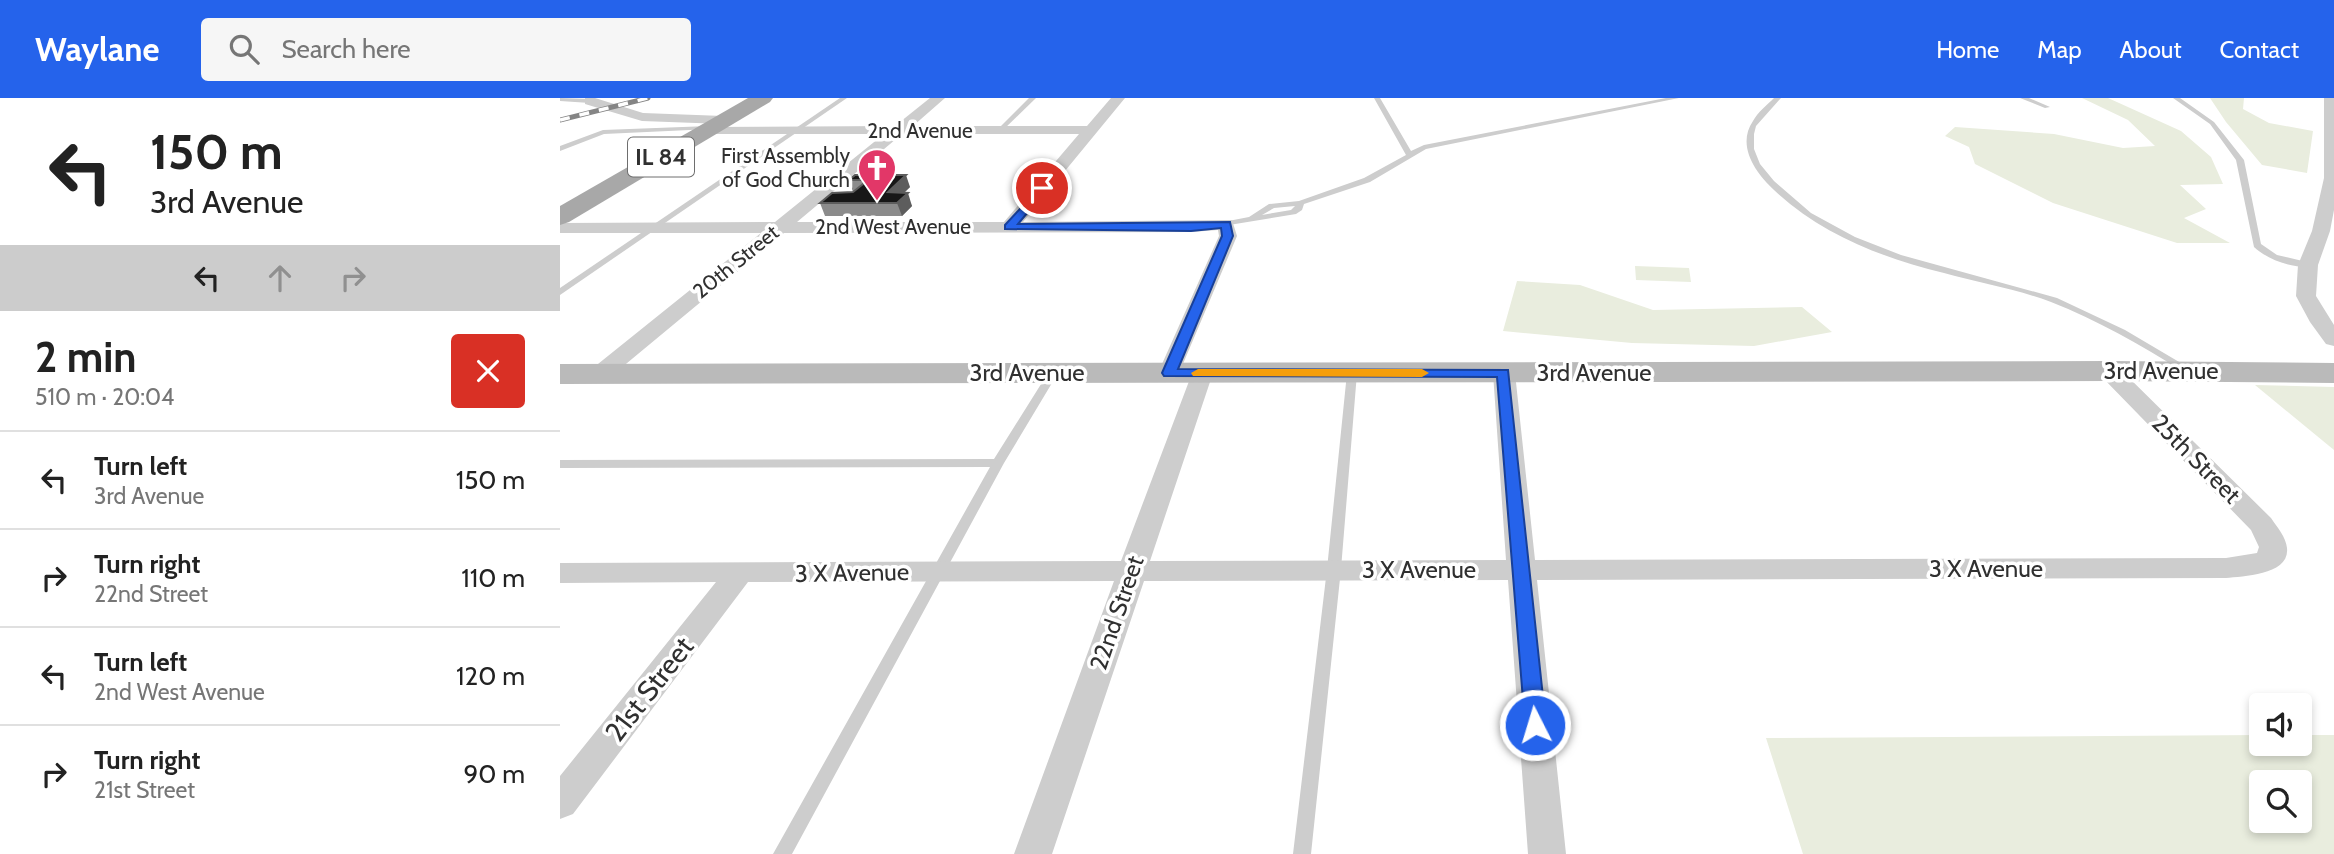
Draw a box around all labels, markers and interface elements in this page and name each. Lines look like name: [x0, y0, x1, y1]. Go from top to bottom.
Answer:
search box: [201, 18, 691, 81]
text: Waylane: [35, 29, 159, 69]
icon: search: [225, 30, 263, 68]
text: Search here: [281, 33, 411, 65]
text: Home: [1936, 35, 1999, 64]
text: Map: [2037, 35, 2082, 64]
text: About: [2120, 35, 2182, 64]
text: Contact: [2220, 35, 2299, 64]
street label: 2nd Avenue: [867, 118, 973, 143]
text: 150 m: [150, 122, 283, 181]
icon: left: [35, 126, 126, 217]
road number: IL 84: [628, 138, 694, 176]
place label: First Assembly of God Church: [721, 143, 850, 192]
church icon: First Assembly of God Church: [856, 147, 898, 202]
pin: [1012, 158, 1072, 218]
icon: arrive: [1023, 169, 1061, 207]
text: 3rd Avenue: [150, 182, 303, 221]
street label: 2nd West Avenue: [815, 214, 971, 239]
street label: 20th Street: [688, 220, 784, 304]
icon: left: [188, 259, 226, 297]
icon: ahead: [261, 259, 299, 297]
icon: right: [334, 259, 372, 297]
text: 2 min: [35, 331, 136, 383]
button: close: [451, 334, 525, 408]
street label: 3rd Avenue: [2103, 356, 2219, 385]
street label: 3rd Avenue: [969, 358, 1085, 387]
street label: 3rd Avenue: [1536, 358, 1652, 387]
text: 510 m · 20:04: [35, 383, 174, 411]
street label: 25th Street: [2146, 408, 2247, 509]
text: Turn left: [94, 450, 187, 482]
icon: left: [35, 461, 73, 499]
text: 150 m: [456, 464, 525, 496]
text: 3rd Avenue: [94, 482, 204, 510]
text: Turn right: [94, 548, 200, 580]
street label: 22nd Street: [1083, 552, 1150, 674]
street label: 3 X Avenue: [1929, 554, 2043, 583]
street label: 3 X Avenue: [1362, 555, 1476, 584]
street label: 3 X Avenue: [795, 557, 909, 588]
icon: right: [35, 559, 73, 597]
text: 110 m: [461, 562, 525, 594]
text: 22nd Street: [94, 580, 208, 608]
street label: 21st Street: [598, 630, 700, 748]
text: Turn left: [94, 646, 187, 678]
icon: left: [35, 657, 73, 695]
text: 120 m: [456, 660, 525, 692]
text: 2nd West Avenue: [94, 678, 265, 706]
position arrow: [1498, 688, 1572, 762]
map controls: [2249, 693, 2312, 833]
button: sound: [2249, 693, 2312, 756]
text: Turn right: [94, 744, 200, 776]
icon: right: [35, 755, 73, 793]
text: 90 m: [463, 758, 525, 790]
button: search: [2249, 770, 2312, 833]
text: 21st Street: [94, 776, 195, 804]

